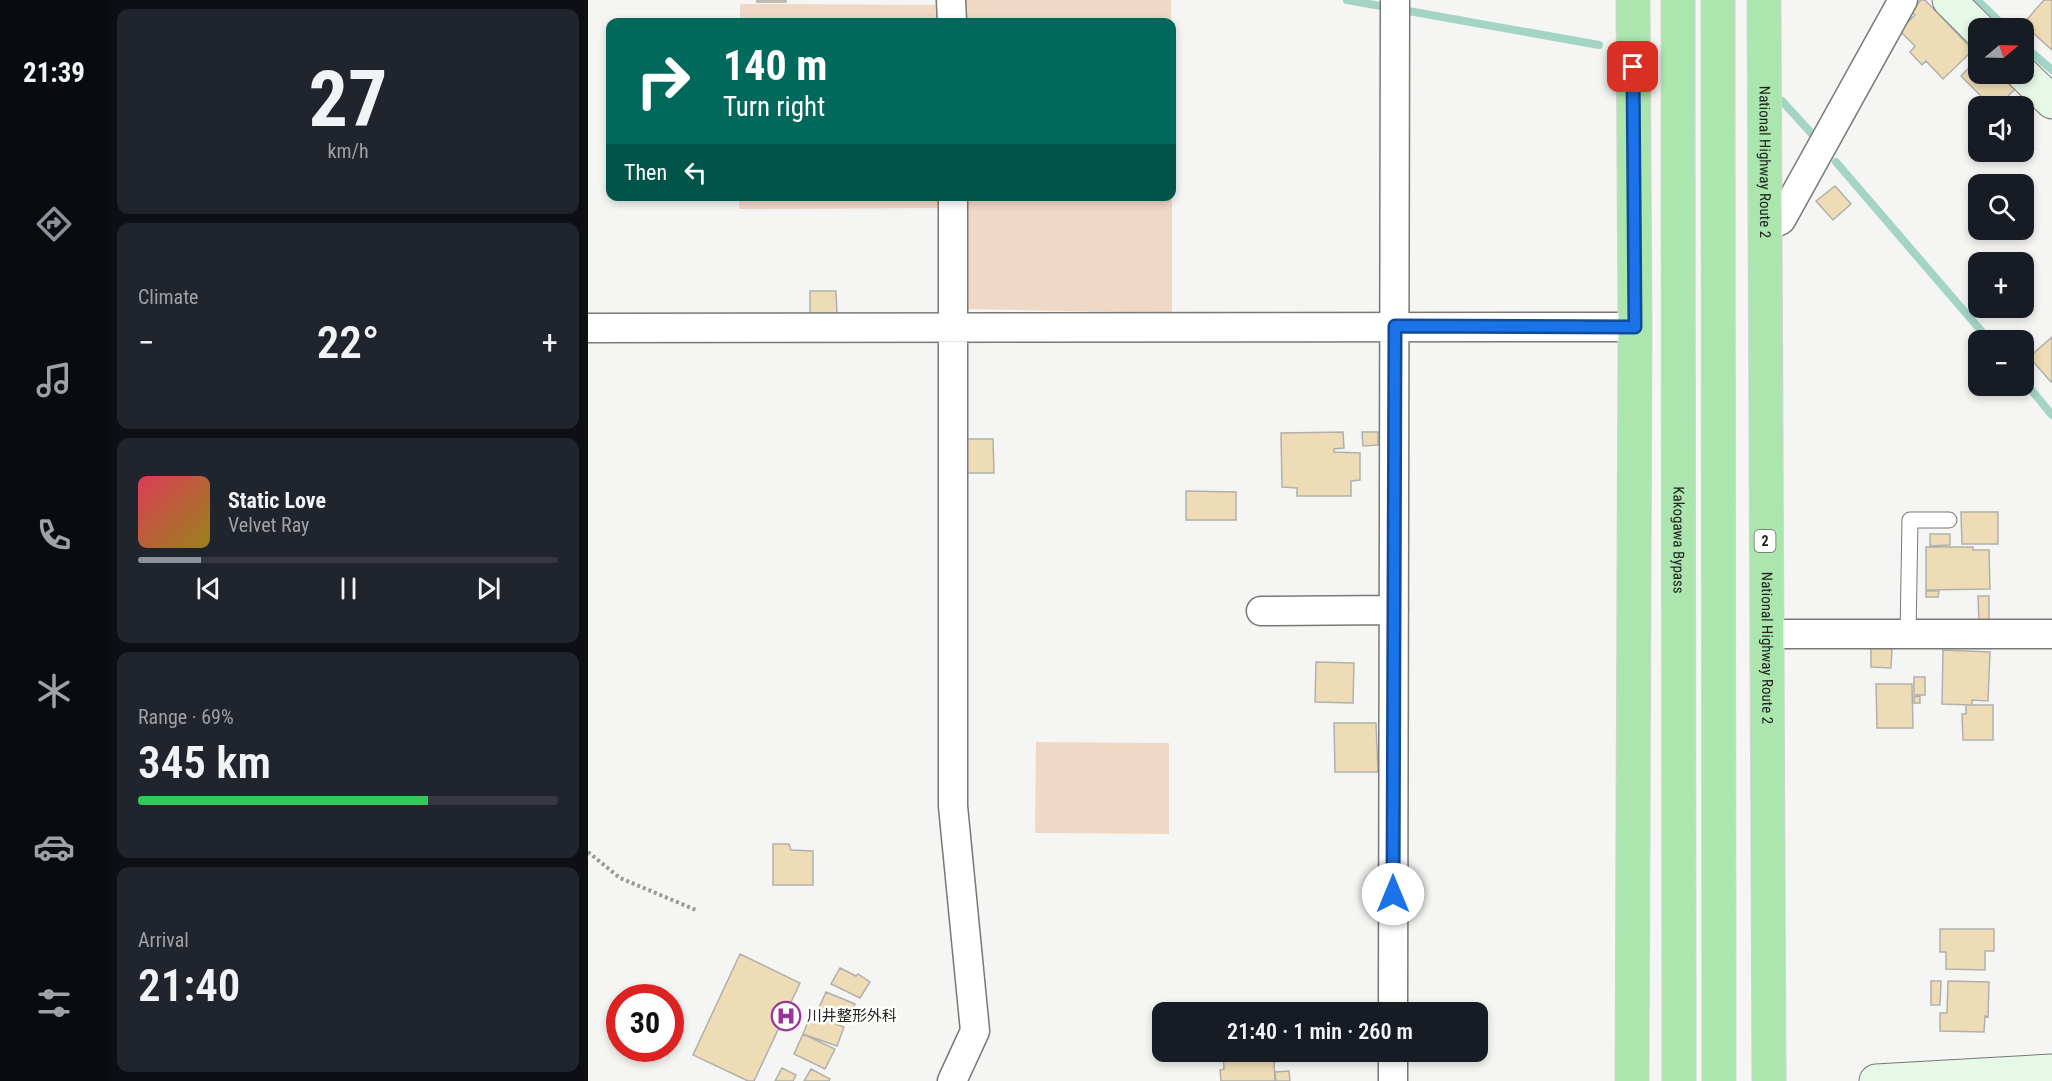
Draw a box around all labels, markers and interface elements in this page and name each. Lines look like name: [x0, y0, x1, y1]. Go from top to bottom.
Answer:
north arrow: [1968, 18, 2034, 84]
map controls: [1968, 18, 2034, 396]
text: 140 m: [723, 41, 828, 90]
pin: [1607, 41, 1658, 92]
icon: right: [624, 42, 702, 120]
icon: arrive: [1616, 50, 1649, 83]
text: 27: [309, 54, 387, 145]
text: 21:39: [23, 57, 85, 89]
street label: National Highway Route 2: [1755, 86, 1774, 238]
text: Turn right: [723, 91, 825, 123]
button: sound: [1968, 96, 2034, 162]
text: km/h: [327, 139, 369, 163]
icon: left: [679, 156, 712, 189]
text: Then: [624, 160, 667, 185]
button: search: [1968, 174, 2034, 240]
icon: directions: [33, 203, 75, 245]
button: +: [1968, 252, 2034, 318]
text: Climate: [138, 285, 198, 309]
text: 22°: [317, 316, 379, 369]
text: −: [138, 323, 155, 362]
text: +: [542, 323, 558, 362]
button: −: [1968, 330, 2034, 396]
icon: music: [33, 359, 75, 401]
street label: Kakogawa Bypass: [1669, 486, 1688, 594]
text: Static Love: [228, 488, 326, 513]
text: Velvet Ray: [228, 513, 309, 537]
icon: phone: [33, 514, 75, 556]
road number: 2: [1754, 530, 1776, 552]
icon: previous: [192, 572, 225, 605]
icon: pause: [332, 572, 365, 605]
icon: next: [472, 572, 505, 605]
street label: National Highway Route 2: [1758, 572, 1776, 724]
icon: climate: [33, 670, 75, 712]
text: Range · 69%: [138, 705, 234, 729]
text: 345 km: [138, 736, 271, 789]
icon: car: [33, 826, 75, 868]
position arrow: [1361, 862, 1425, 926]
text: Arrival: [138, 928, 189, 952]
text: 21:40: [138, 959, 240, 1012]
icon: filters: [33, 982, 75, 1024]
speed limit sign: 30: [606, 984, 684, 1062]
hospital icon: 川井整形外科: [770, 1000, 802, 1032]
place label: 川井整形外科: [807, 1007, 897, 1025]
text: 21:40 · 1 min · 260 m: [1227, 1019, 1413, 1044]

